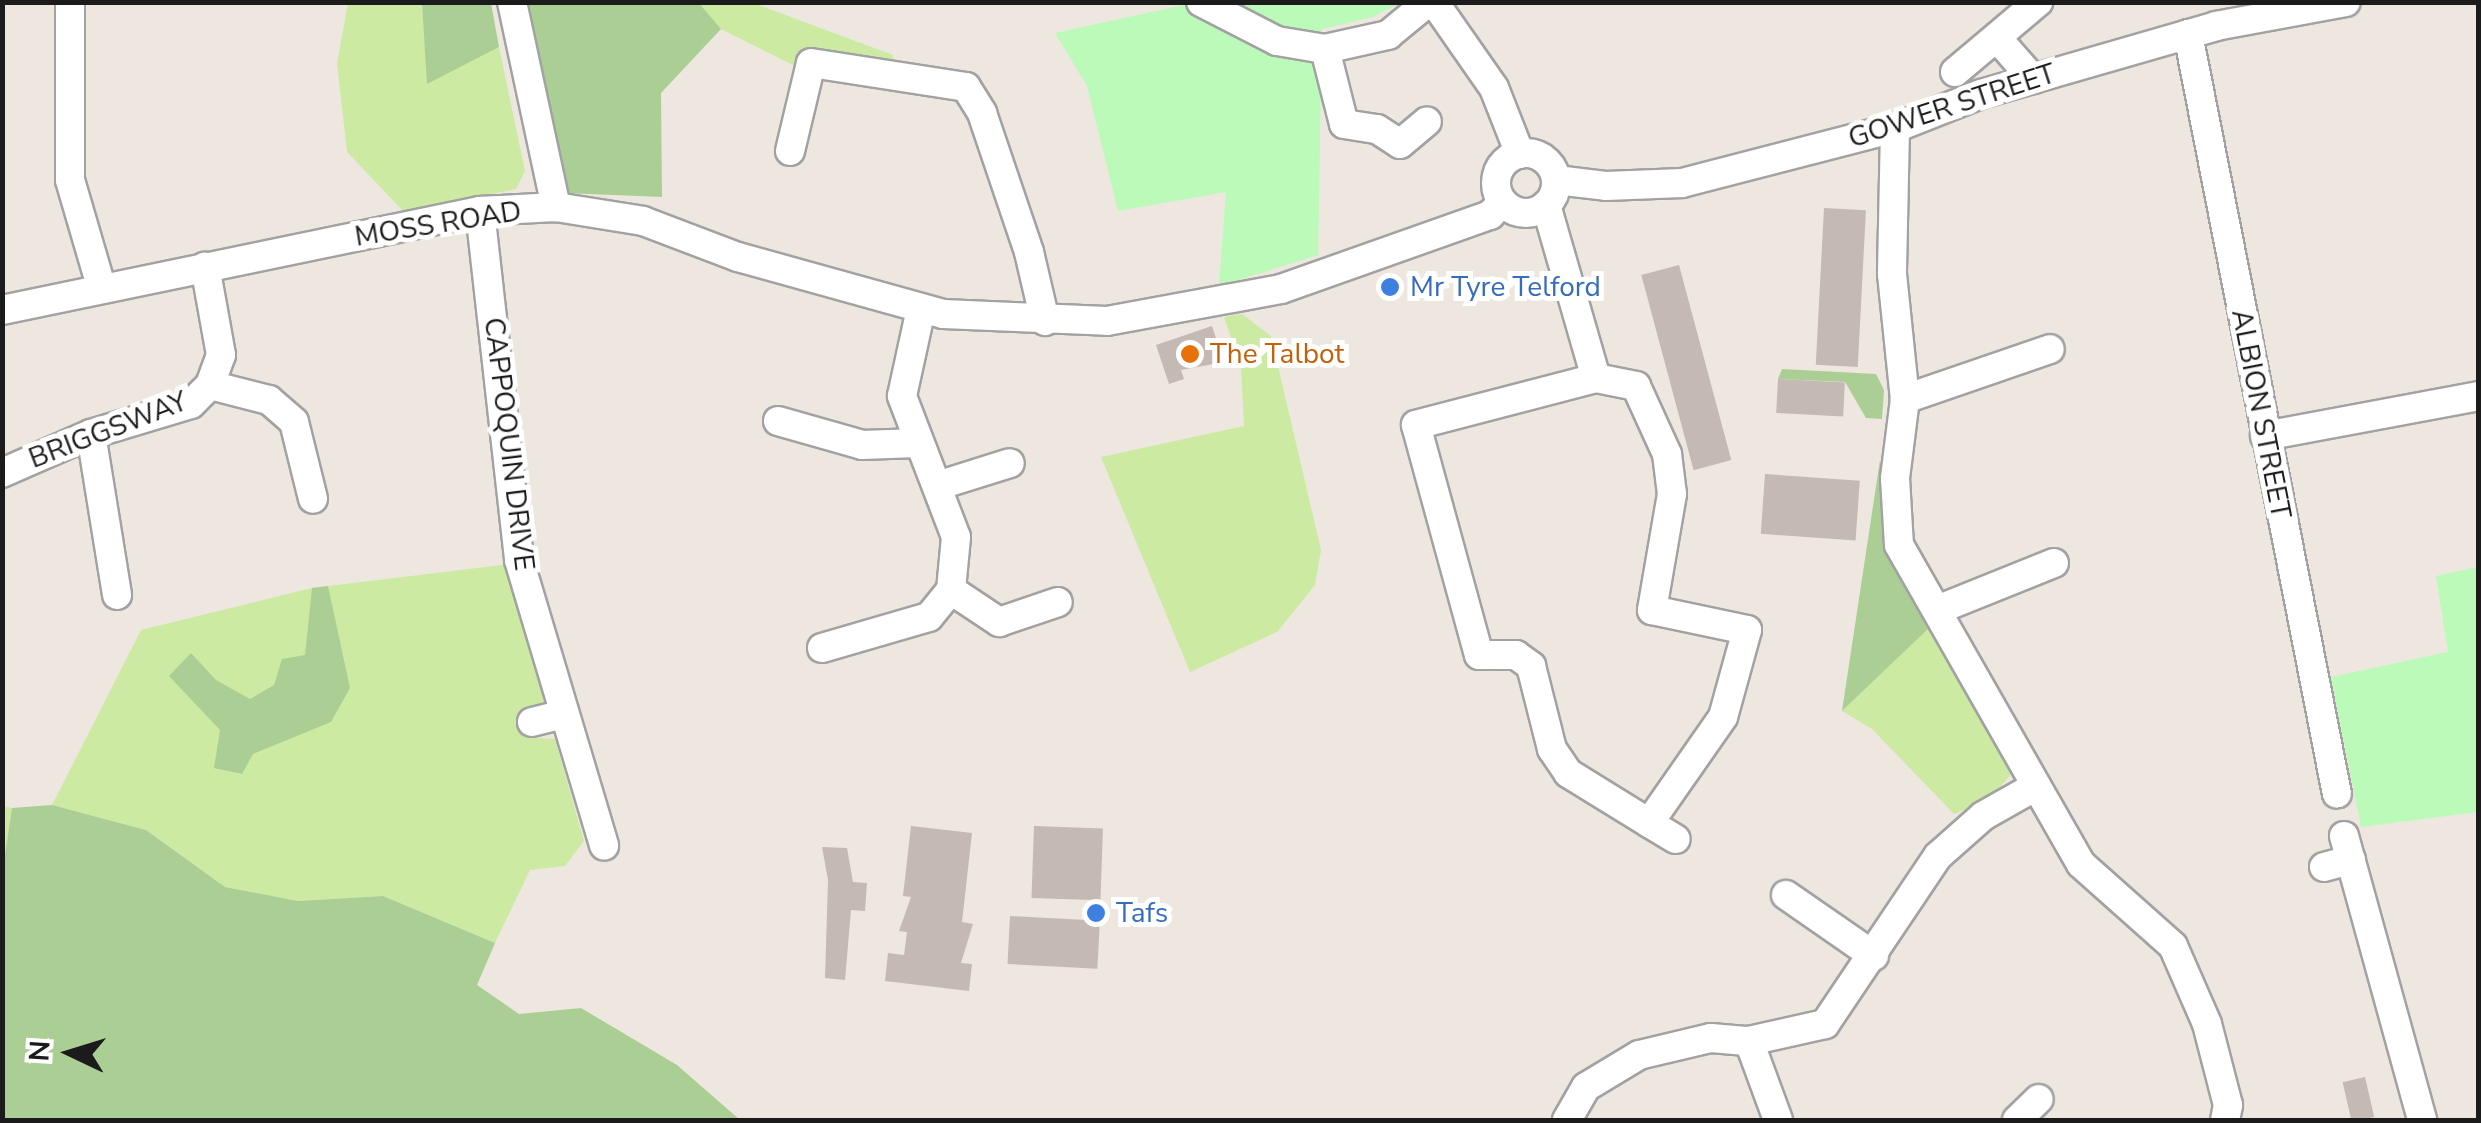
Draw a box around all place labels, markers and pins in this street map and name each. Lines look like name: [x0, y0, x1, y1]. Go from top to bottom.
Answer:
place label: Mr Tyre Telford: [1410, 270, 1601, 304]
marker: Mr Tyre Telford: [1379, 276, 1401, 298]
place label: The Talbot: [1210, 337, 1344, 371]
marker: The Talbot: [1179, 343, 1201, 365]
place label: Tafs: [1116, 896, 1168, 930]
marker: Tafs: [1085, 902, 1107, 924]

